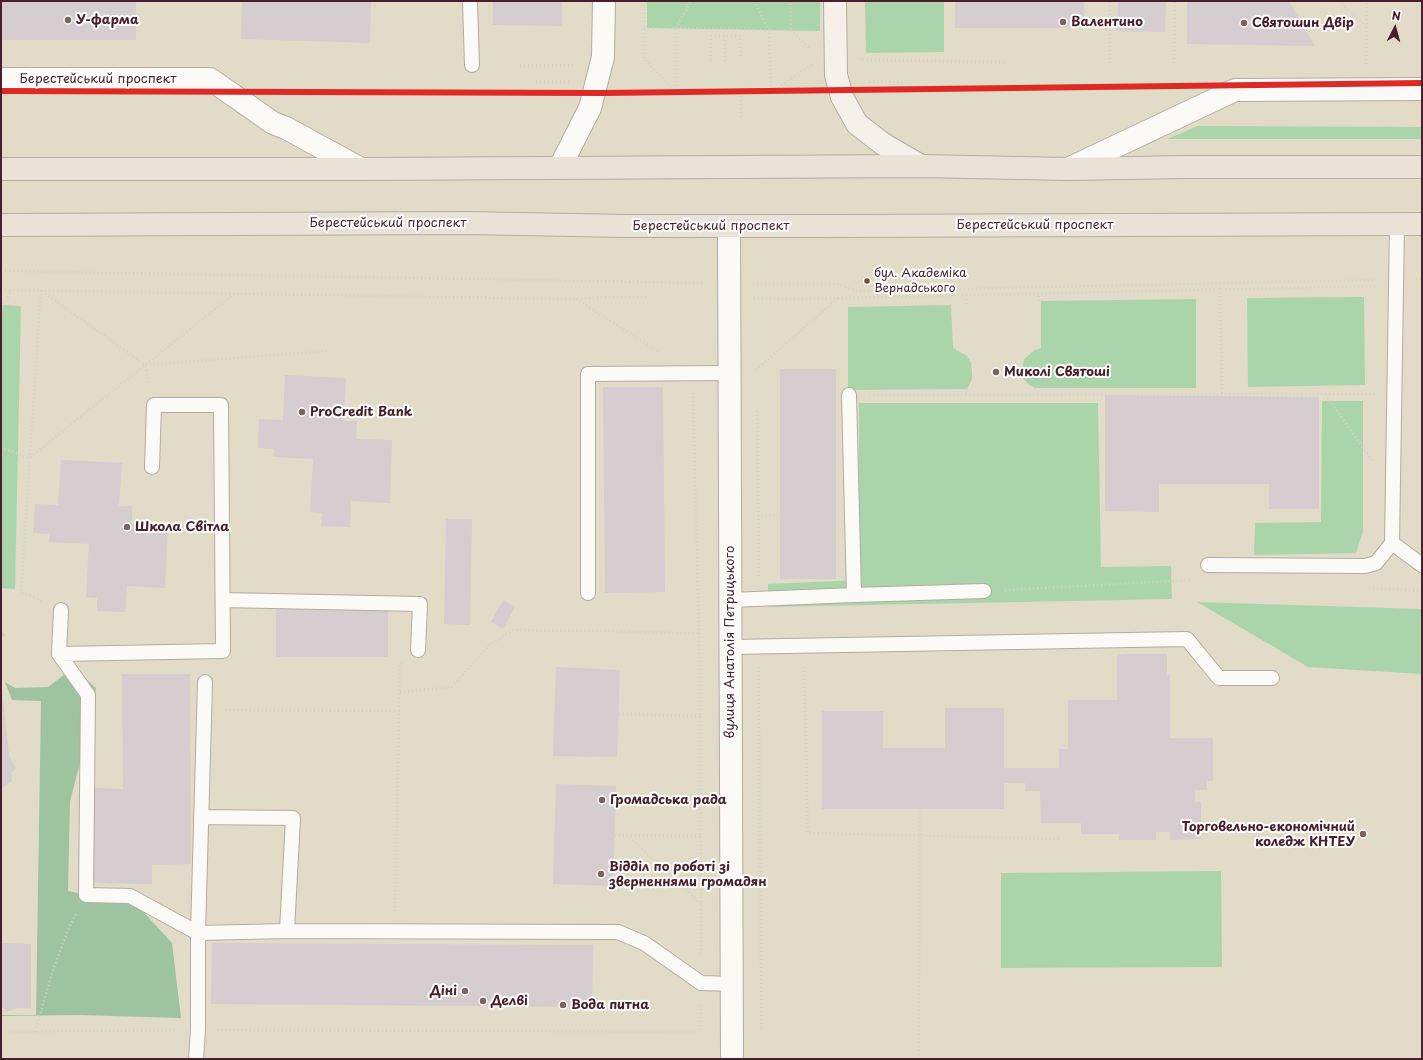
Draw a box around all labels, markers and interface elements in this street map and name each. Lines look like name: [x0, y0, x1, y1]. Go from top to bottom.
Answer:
text: N: [1391, 7, 1402, 24]
north arrow: [1375, 8, 1415, 48]
place label: У-фарма: [76, 12, 139, 28]
place label: Валентино: [1071, 14, 1143, 30]
marker: У-фарма: [63, 15, 73, 25]
place label: Святошин Двір: [1252, 15, 1354, 31]
marker: Валентино: [1058, 17, 1068, 27]
marker: Святошин Двір: [1239, 18, 1249, 28]
street label: Берестейський проспект: [19, 71, 177, 87]
street label: Берестейський проспект: [309, 215, 467, 231]
street label: Берестейський проспект: [956, 217, 1114, 233]
street label: Берестейський проспект: [632, 218, 790, 234]
place label: бул. Академіка Вернадського: [874, 267, 967, 295]
marker: бул. Академіка Вернадського: [862, 276, 872, 286]
place label: Миколі Святоші: [1004, 364, 1110, 380]
marker: Миколі Святоші: [991, 367, 1001, 377]
place label: ProCredit Bank: [310, 404, 412, 420]
marker: ProCredit Bank: [297, 407, 307, 417]
place label: Школа Світла: [135, 519, 229, 535]
marker: Школа Світла: [122, 522, 132, 532]
street label: вулиця Анатолія Петрицького: [722, 546, 738, 738]
place label: Громадська рада: [610, 792, 727, 808]
marker: Громадська рада: [597, 795, 607, 805]
place label: Торговельно-економічний коледж КНТЕУ: [1182, 819, 1355, 850]
marker: Торговельно-економічний коледж КНТЕУ: [1358, 829, 1368, 839]
place label: Відділ по роботі зі зверненнями громадян: [609, 859, 767, 890]
marker: Відділ по роботі зі зверненнями громадян: [596, 869, 606, 879]
place label: Діні: [430, 983, 457, 999]
marker: Діні: [460, 986, 470, 996]
place label: Делві: [491, 993, 528, 1009]
marker: Делві: [478, 996, 488, 1006]
place label: Вода питна: [571, 997, 649, 1013]
marker: Вода питна: [558, 1000, 568, 1010]

